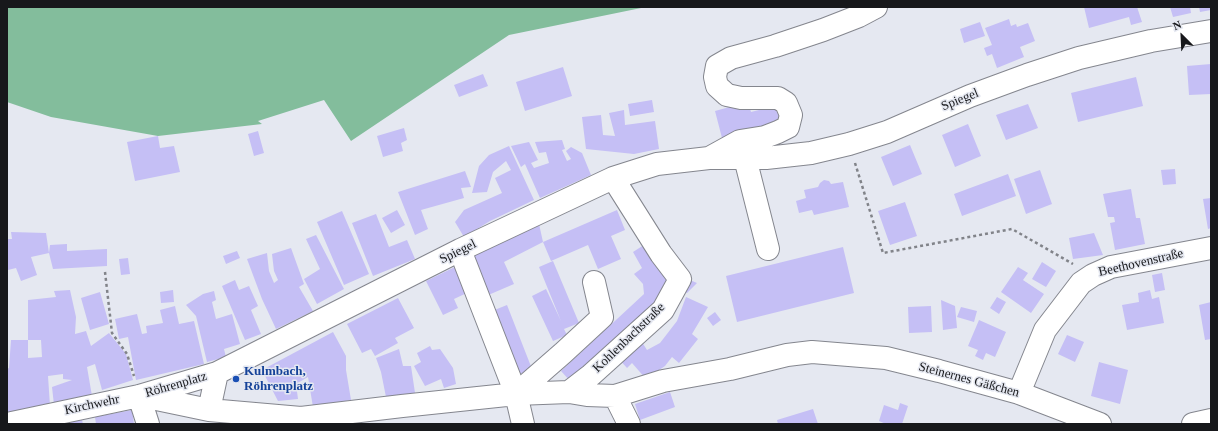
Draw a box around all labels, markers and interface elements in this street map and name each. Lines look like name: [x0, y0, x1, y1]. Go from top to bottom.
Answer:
north arrow: [1162, 16, 1202, 56]
text: N: [1171, 18, 1183, 32]
street label: Spiegel: [939, 85, 981, 115]
street label: Spiegel: [437, 236, 479, 268]
street label: Beethovenstraße: [1097, 246, 1185, 280]
street label: Kohlenbachstraße: [590, 300, 668, 376]
street label: Steinernes Gäßchen: [917, 359, 1021, 401]
place label: Kulmbach, Röhrenplatz: [244, 364, 313, 395]
street label: Röhrenplatz: [143, 369, 209, 401]
marker: Kulmbach, Röhrenplatz: [231, 374, 241, 384]
street label: Kirchwehr: [63, 392, 121, 418]

